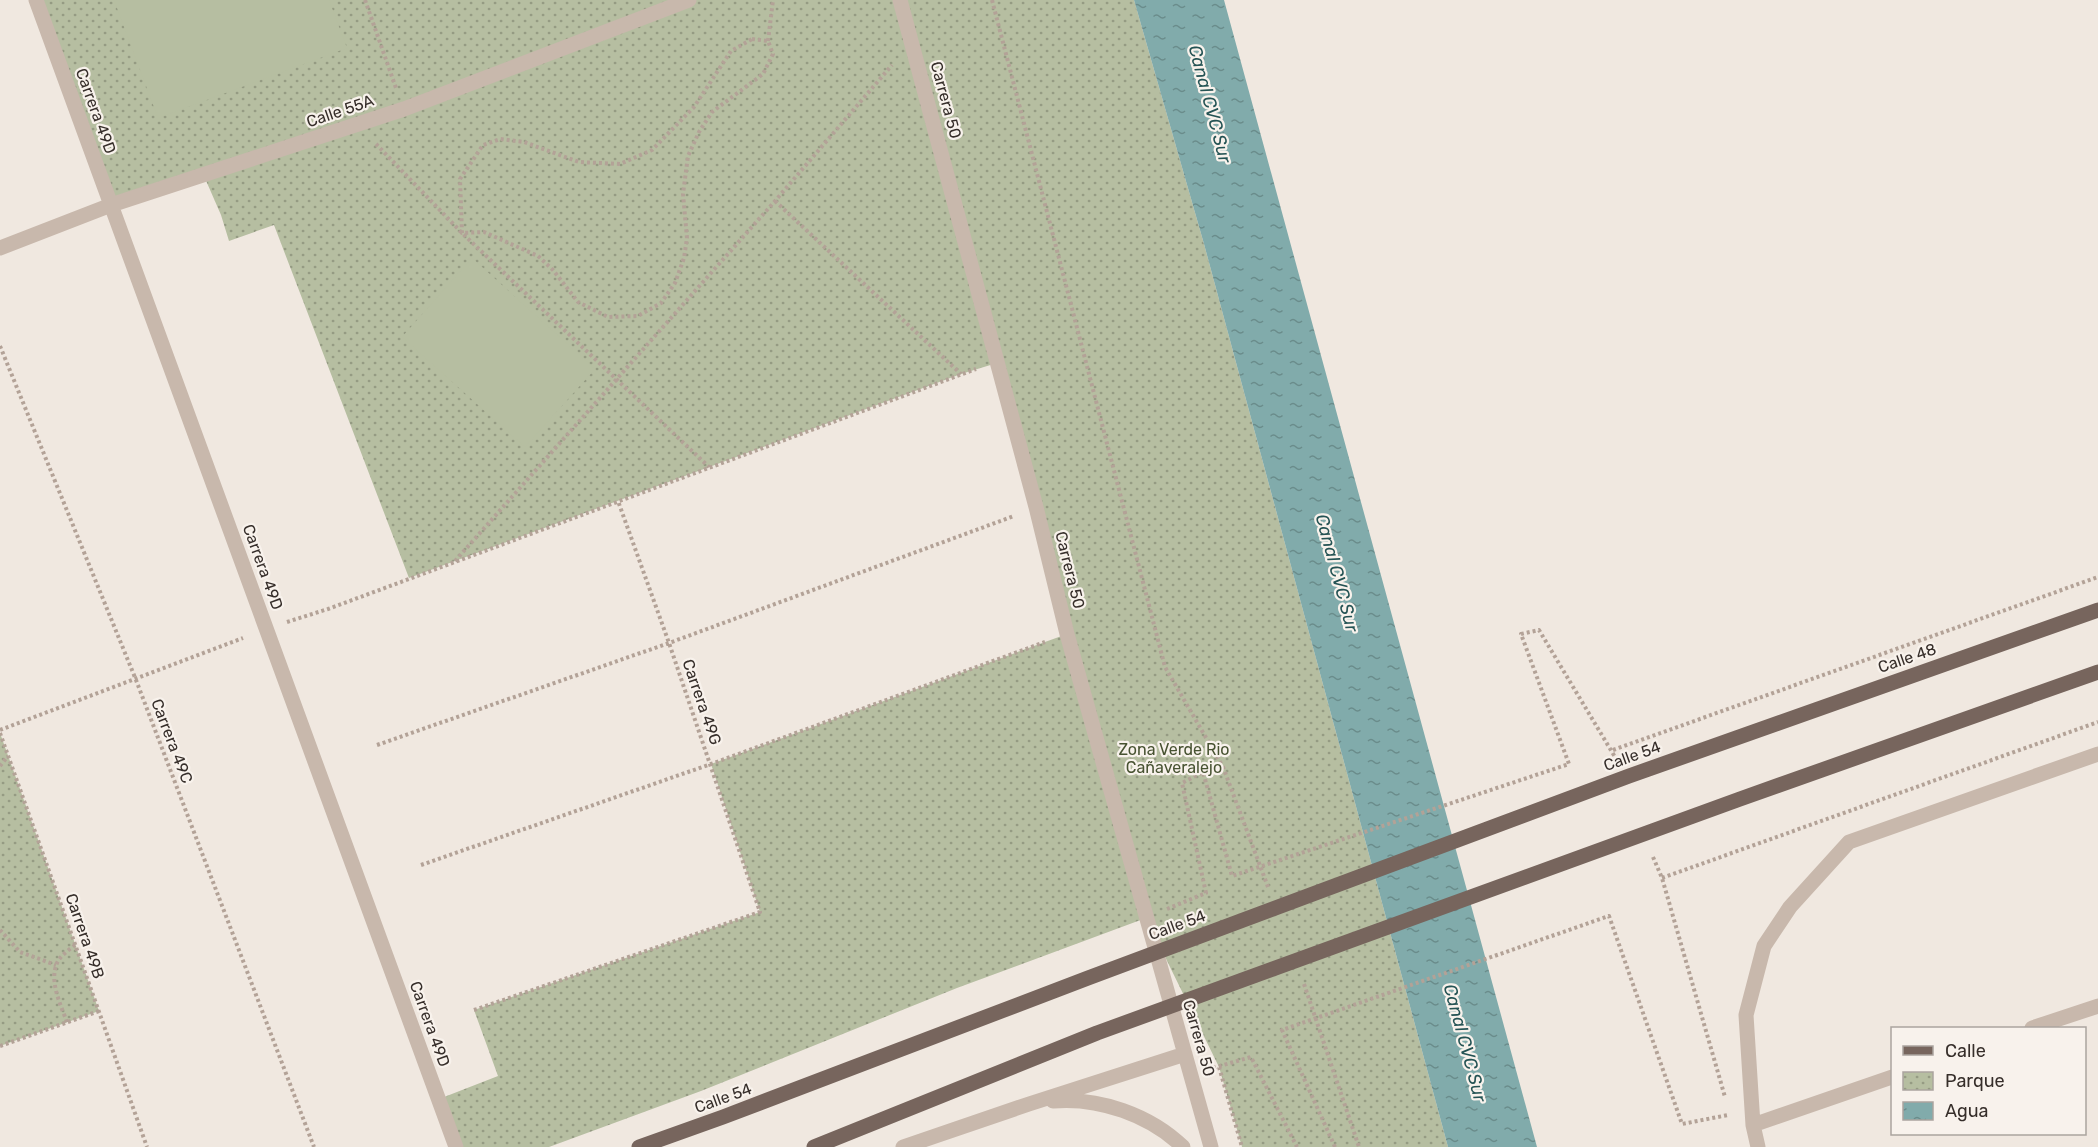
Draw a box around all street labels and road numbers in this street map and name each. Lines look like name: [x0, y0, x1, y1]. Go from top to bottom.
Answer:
street label: Carrera 50: [927, 59, 965, 141]
street label: Carrera 49D: [72, 66, 120, 156]
street label: Calle 55A: [304, 91, 376, 131]
street label: Carrera 49D: [239, 522, 287, 612]
street label: Carrera 50: [1051, 529, 1089, 611]
street label: Calle 48: [1875, 639, 1939, 677]
street label: Carrera 49G: [678, 657, 726, 747]
street label: Carrera 49C: [147, 696, 197, 786]
street label: Calle 54: [1601, 737, 1663, 775]
street label: Carrera 49B: [62, 891, 108, 981]
street label: Calle 54: [1146, 906, 1208, 944]
street label: Carrera 49D: [406, 979, 454, 1069]
street label: Carrera 50: [1179, 997, 1219, 1079]
street label: Calle 54: [692, 1079, 754, 1117]

